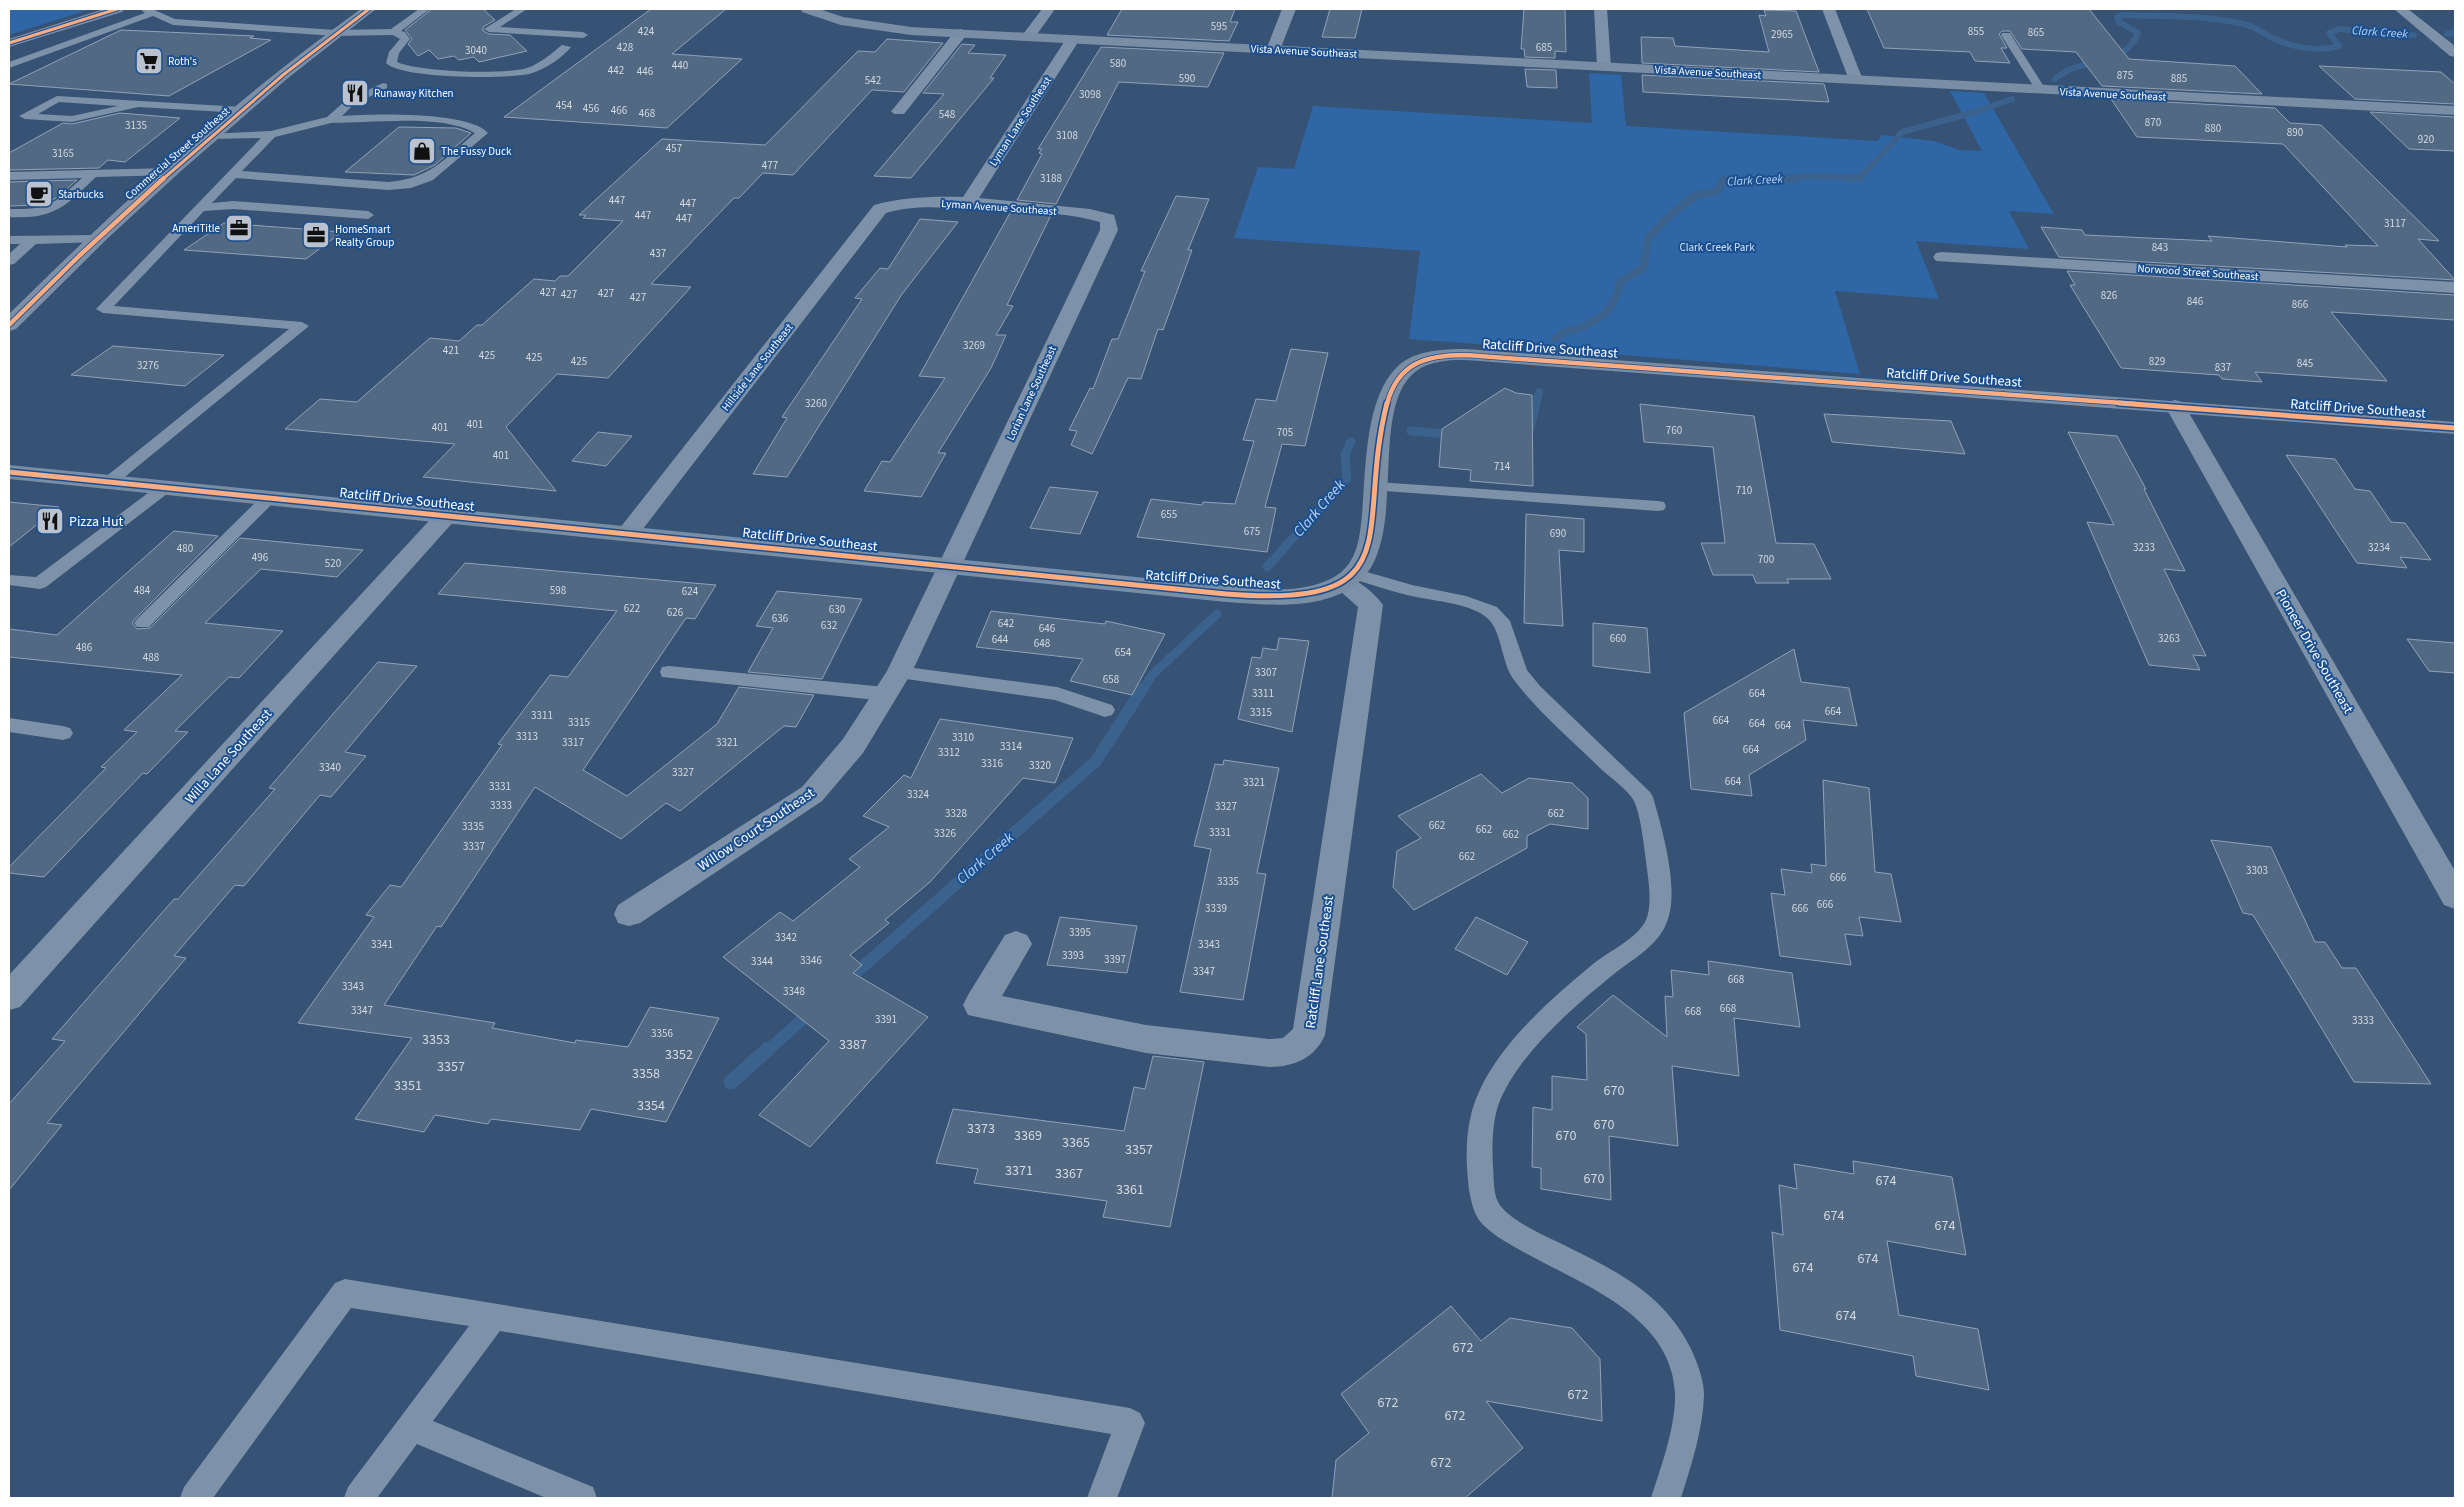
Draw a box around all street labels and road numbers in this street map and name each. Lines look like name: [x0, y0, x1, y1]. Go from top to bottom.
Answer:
street label: Vista Avenue Southeast: [1250, 41, 1358, 62]
street label: Vista Avenue Southeast: [1654, 62, 1762, 83]
street label: Lyman Lane Southeast: [986, 73, 1055, 169]
street label: Vista Avenue Southeast: [2059, 84, 2167, 105]
street label: Commercial Street Southeast: [122, 104, 233, 203]
street label: Lyman Avenue Southeast: [941, 196, 1057, 219]
street label: Norwood Street Southeast: [2137, 261, 2259, 284]
street label: Hillside Lane Southeast: [718, 320, 797, 414]
street label: Ratcliff Drive Southeast: [1481, 334, 1619, 364]
street label: Lorian Lane Southeast: [1003, 343, 1060, 443]
street label: Ratcliff Drive Southeast: [1885, 363, 2023, 393]
street label: Ratcliff Drive Southeast: [2289, 394, 2427, 424]
street label: Ratcliff Drive Southeast: [338, 483, 476, 517]
street label: Ratcliff Drive Southeast: [741, 523, 879, 557]
street label: Ratcliff Drive Southeast: [1144, 565, 1282, 595]
street label: Pioneer Drive Southeast: [2270, 586, 2358, 718]
street label: Willa Lane Southeast: [181, 704, 277, 809]
street label: Willow Court Southeast: [694, 783, 819, 876]
street label: Ratcliff Lane Southeast: [1301, 894, 1339, 1030]

